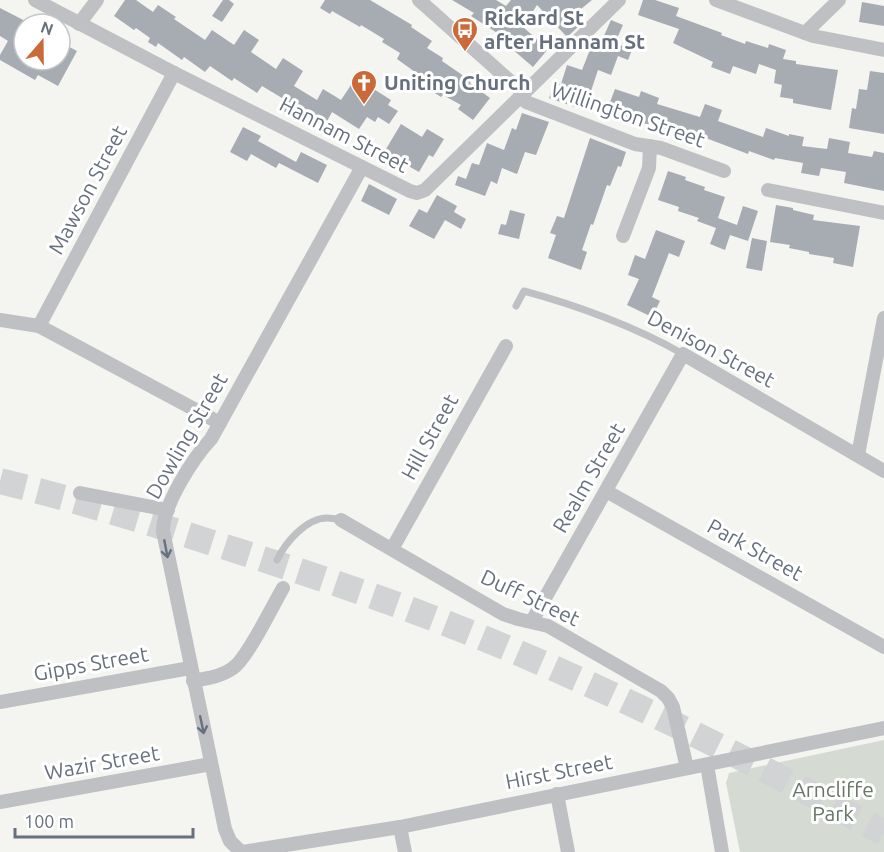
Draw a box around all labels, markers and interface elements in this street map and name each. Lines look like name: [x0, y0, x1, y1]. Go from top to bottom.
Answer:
place label: Rickard St after Hannam St: [484, 5, 645, 53]
north arrow: [12, 12, 72, 72]
bus stop icon: Rickard St after Hannam St: [450, 15, 480, 53]
text: N: [38, 17, 56, 38]
church icon: Uniting Church: [349, 68, 379, 106]
place label: Uniting Church: [384, 70, 530, 94]
street label: Willington Street: [548, 76, 708, 152]
street label: Hannam Street: [276, 91, 413, 177]
street label: Mawson Street: [43, 121, 131, 258]
street label: Denison Street: [644, 305, 779, 392]
street label: Dowling Street: [140, 368, 232, 503]
street label: Hill Street: [396, 390, 462, 484]
street label: Realm Street: [547, 418, 629, 537]
street label: Park Street: [704, 513, 807, 585]
one-way arrow: [161, 539, 172, 559]
street label: Duff Street: [477, 564, 584, 630]
street label: Gipps Street: [32, 641, 150, 685]
one-way arrow: [197, 715, 209, 734]
street label: Wazir Street: [43, 740, 161, 784]
street label: Hirst Street: [503, 749, 614, 793]
park label: Arncliffe Park: [792, 777, 874, 825]
scale bar: [15, 801, 194, 839]
text: 100 m: [24, 811, 74, 831]

